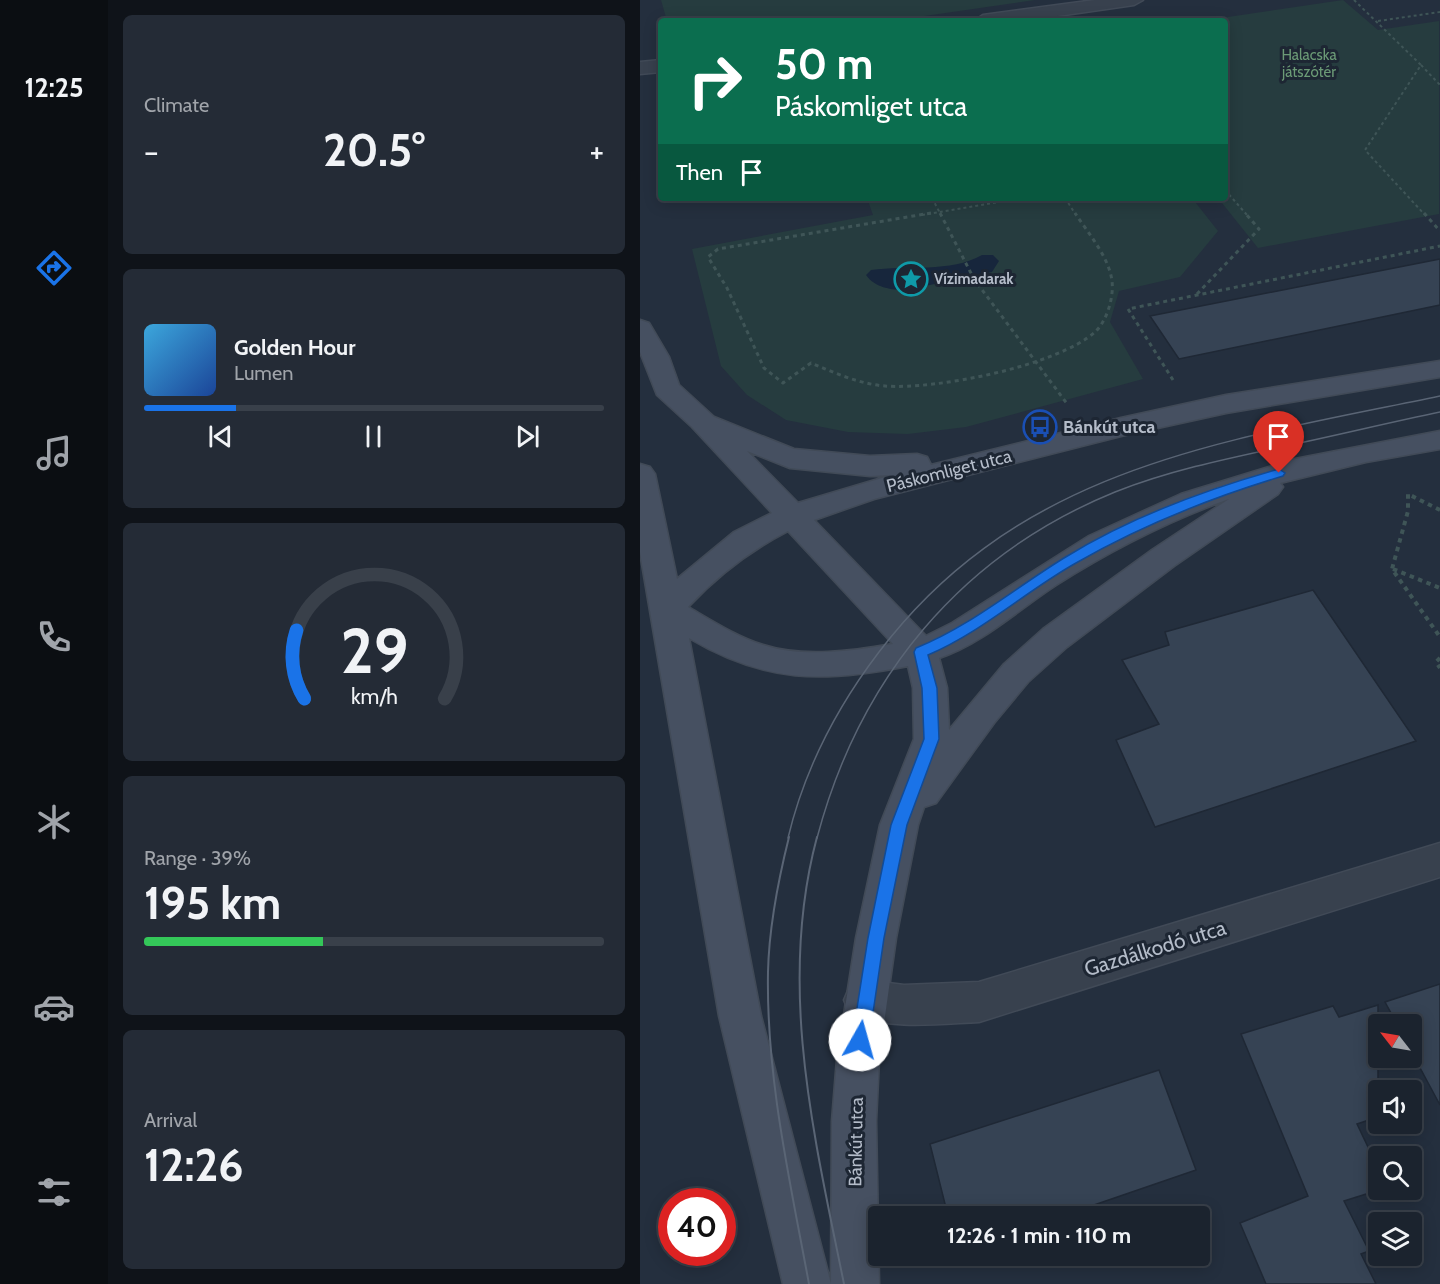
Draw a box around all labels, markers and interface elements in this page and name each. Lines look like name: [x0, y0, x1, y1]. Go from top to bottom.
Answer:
text: 50 m: [775, 38, 873, 90]
icon: right: [676, 42, 754, 120]
park label: Halacska játszótér: [1281, 46, 1337, 81]
text: 12:25: [24, 71, 84, 104]
text: Páskomliget utca: [775, 90, 967, 123]
text: Climate: [144, 93, 209, 117]
text: 20.5°: [323, 123, 425, 177]
text: −: [144, 131, 159, 171]
text: +: [589, 131, 604, 171]
icon: arrive: [735, 156, 768, 189]
text: Then: [676, 159, 723, 186]
icon: directions: [33, 247, 75, 289]
place icon: Vízimadarak: [893, 261, 929, 297]
place label: Vízimadarak: [934, 270, 1014, 288]
text: Golden Hour: [234, 334, 355, 361]
text: Lumen: [234, 361, 293, 385]
bus stop icon: Bánkút utca: [1022, 409, 1058, 445]
pin: [1253, 411, 1304, 473]
place label: Bánkút utca: [1063, 416, 1155, 438]
icon: previous: [204, 420, 237, 453]
icon: pause: [357, 420, 390, 453]
icon: next: [511, 420, 544, 453]
icon: arrive: [1262, 420, 1295, 453]
icon: music: [33, 432, 75, 474]
street label: Páskomliget utca: [884, 445, 1014, 497]
text: 29: [340, 613, 408, 689]
icon: phone: [33, 616, 75, 658]
text: km/h: [351, 683, 397, 709]
icon: climate: [33, 801, 75, 843]
text: Range · 39%: [144, 846, 251, 870]
text: 195 km: [144, 876, 281, 930]
street label: Gazdálkodó utca: [1081, 915, 1229, 981]
icon: car: [33, 986, 75, 1028]
position arrow: [828, 1008, 892, 1072]
north arrow: [1368, 1014, 1422, 1068]
map controls: [1368, 1014, 1422, 1266]
button: sound: [1368, 1080, 1422, 1134]
street label: Bánkút utca: [844, 1097, 868, 1187]
text: Arrival: [144, 1108, 197, 1132]
text: 12:26: [144, 1138, 244, 1192]
button: search: [1368, 1146, 1422, 1200]
icon: filters: [33, 1171, 75, 1213]
speed limit sign: 40: [658, 1188, 736, 1266]
button: layers: [1368, 1212, 1422, 1266]
text: 12:26 · 1 min · 110 m: [947, 1222, 1131, 1249]

